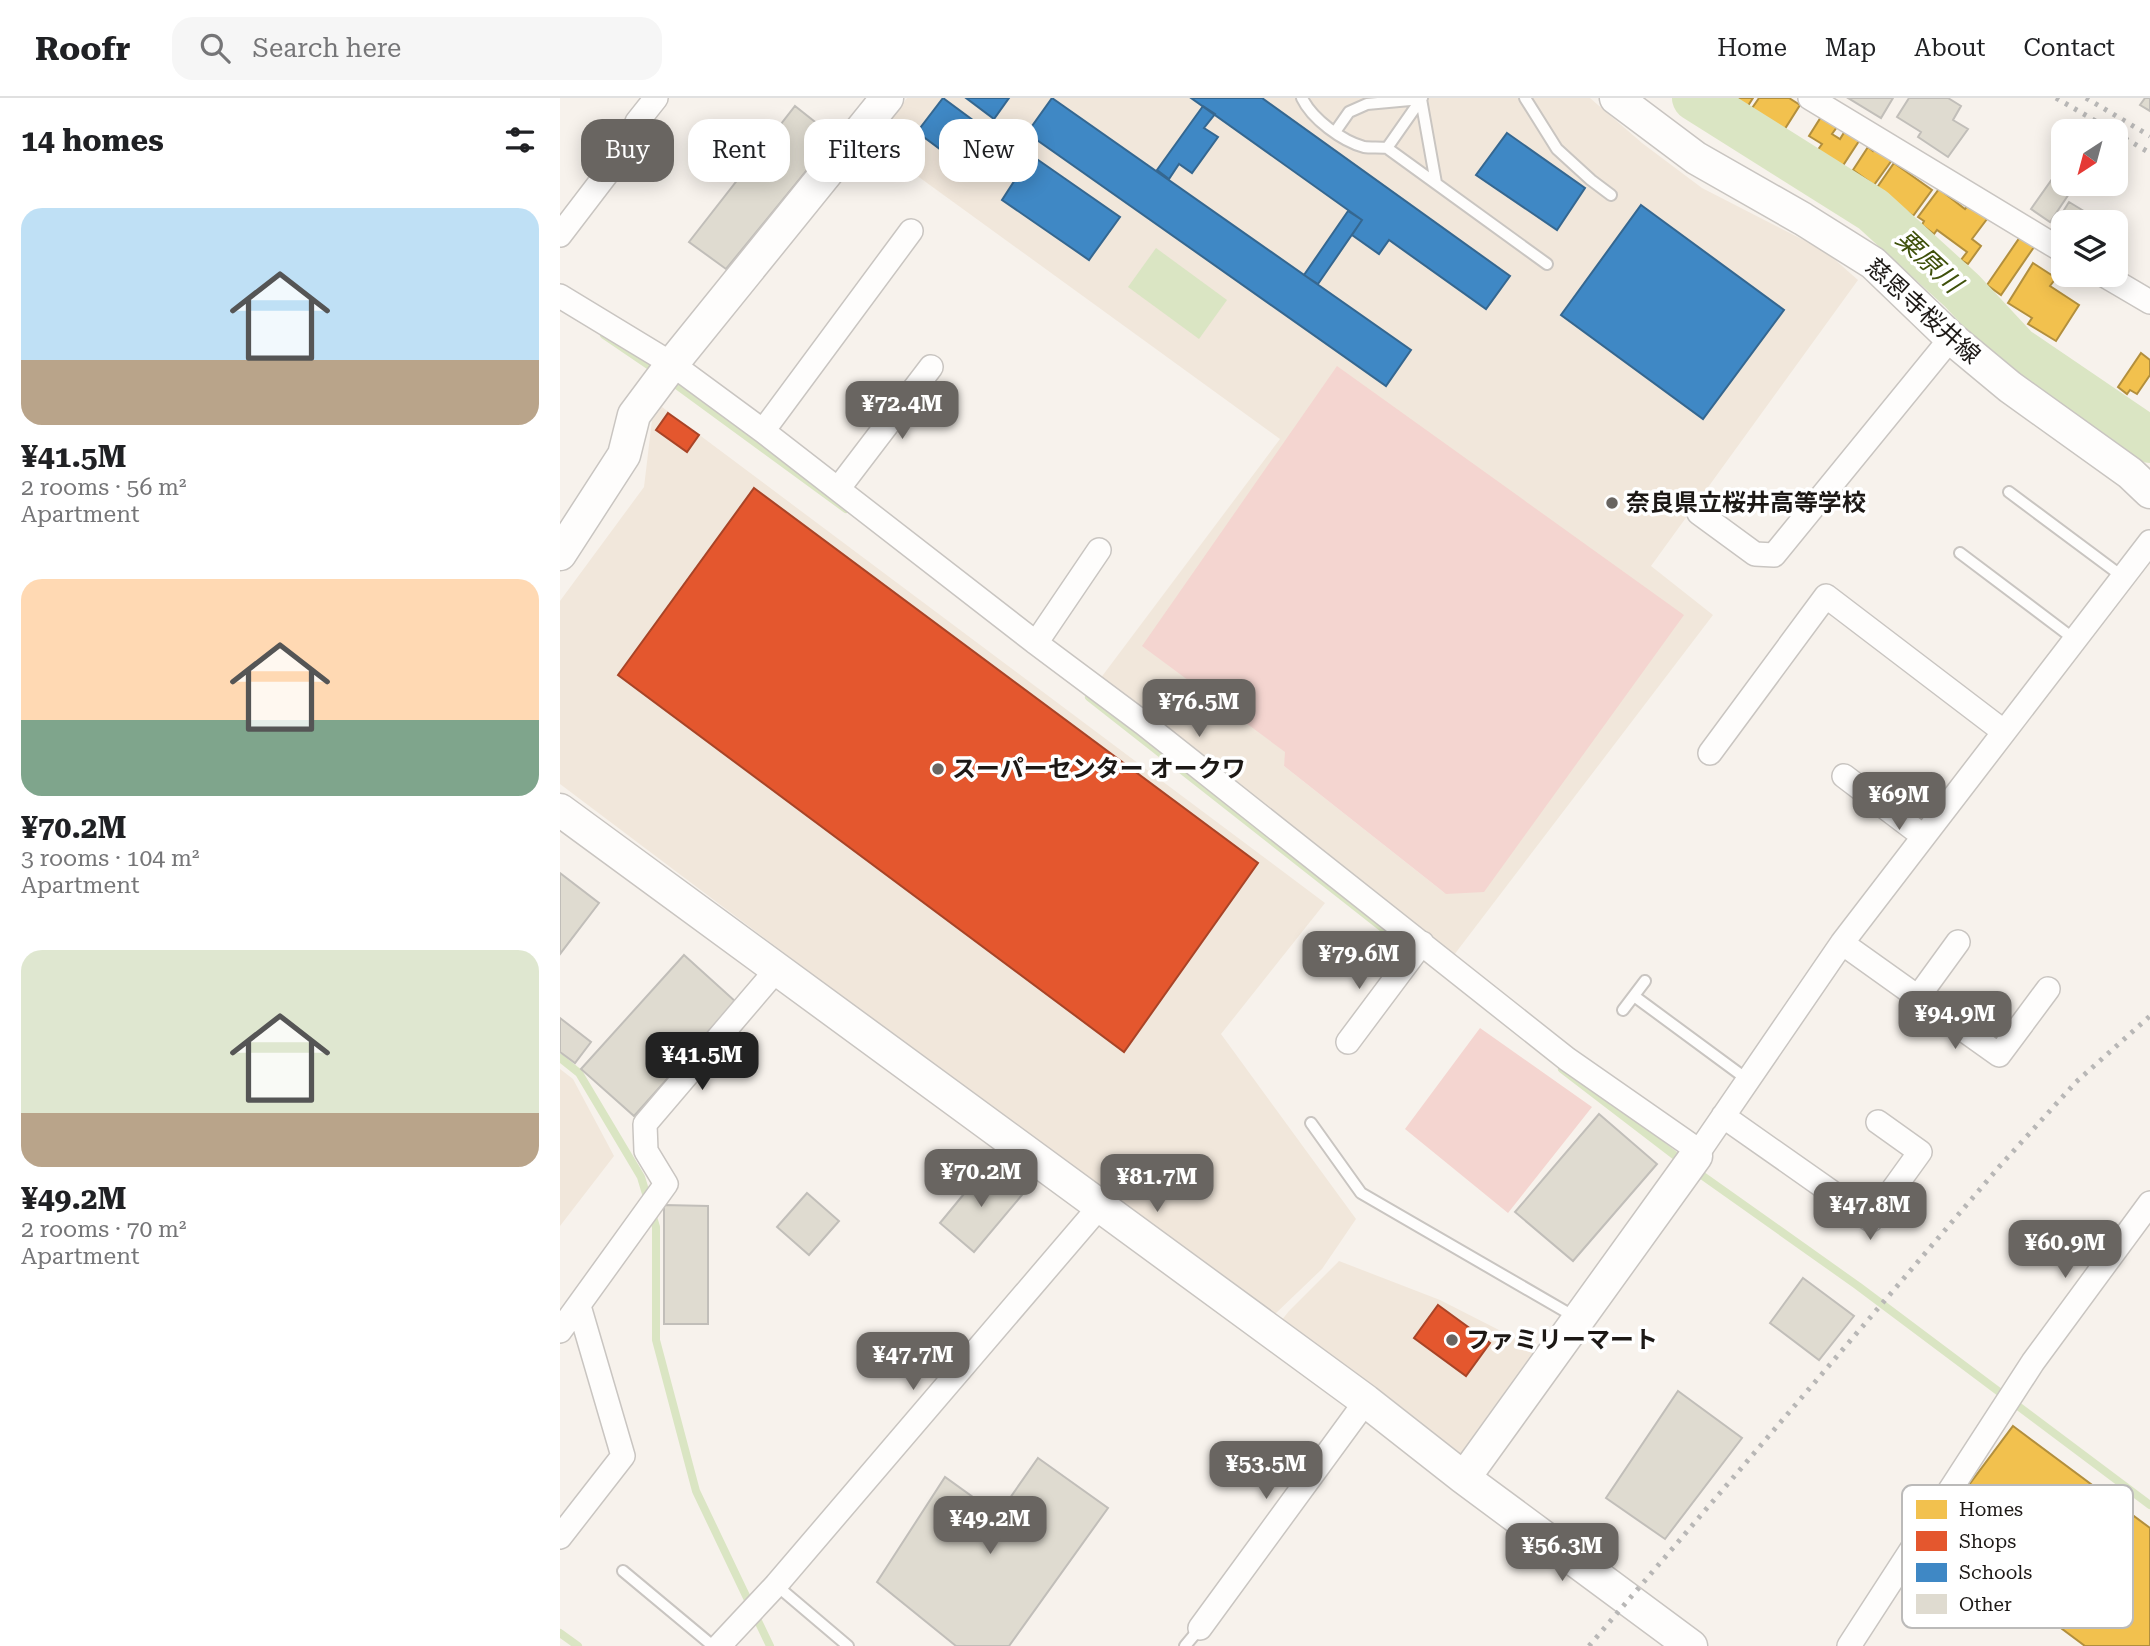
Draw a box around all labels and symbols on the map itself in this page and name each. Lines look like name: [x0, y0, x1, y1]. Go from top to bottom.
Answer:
north arrow: [2051, 119, 2128, 196]
water label: 粟原川: [1890, 223, 1970, 301]
street label: 慈恩寺桜井線: [1860, 252, 1986, 370]
pin: ¥72.4M: [845, 382, 959, 441]
place label: 奈良県立桜井高等学校: [1626, 489, 1866, 517]
marker: 奈良県立桜井高等学校: [1604, 495, 1620, 511]
pin: ¥76.5M: [1142, 680, 1256, 739]
place label: スーパーセンター オークワ: [952, 755, 1246, 783]
marker: スーパーセンター オークワ: [930, 761, 946, 777]
pin: ¥69M: [1858, 772, 1940, 832]
pin: ¥79.6M: [1302, 932, 1416, 991]
pin: ¥94.9M: [1898, 992, 2012, 1051]
pin: ¥41.5M: [645, 1032, 759, 1092]
pin: ¥70.2M: [924, 1150, 1038, 1209]
pin: ¥81.7M: [1100, 1154, 1214, 1214]
pin: ¥47.8M: [1813, 1182, 1927, 1242]
pin: ¥60.9M: [2008, 1220, 2122, 1280]
place label: ファミリーマート: [1466, 1326, 1658, 1354]
pin: ¥47.7M: [856, 1332, 970, 1392]
marker: ファミリーマート: [1444, 1332, 1460, 1348]
pin: ¥53.5M: [1209, 1442, 1323, 1501]
legend: [1902, 1485, 2133, 1628]
pin: ¥49.2M: [933, 1496, 1047, 1556]
text: Homes: [1959, 1498, 2023, 1521]
pin: ¥56.3M: [1505, 1524, 1619, 1583]
text: Shops: [1959, 1530, 2016, 1553]
text: Schools: [1959, 1561, 2032, 1584]
text: Other: [1959, 1593, 2012, 1616]

